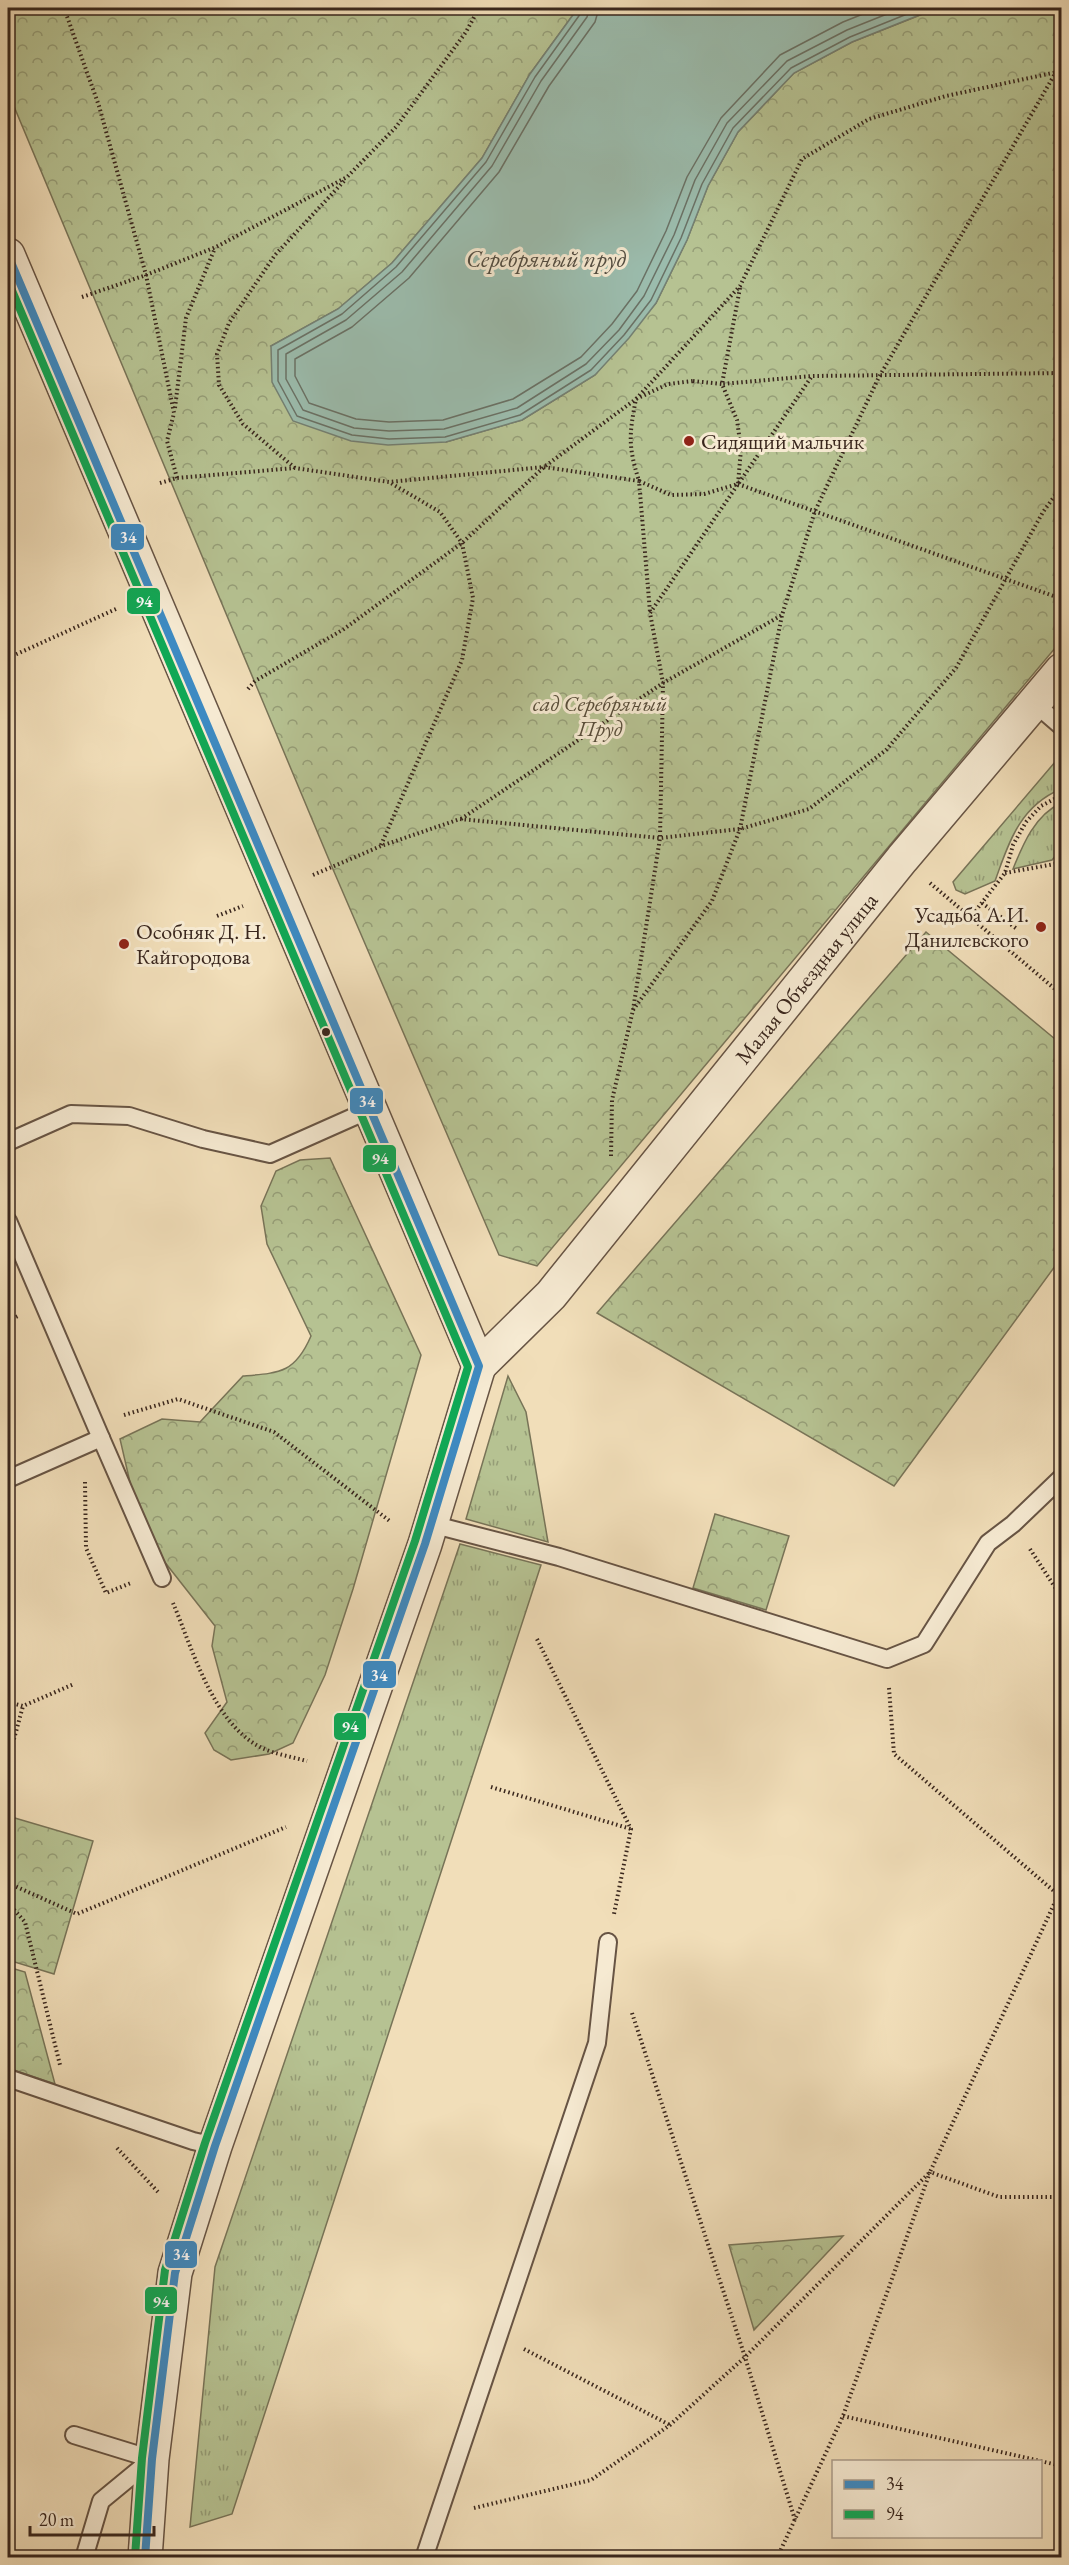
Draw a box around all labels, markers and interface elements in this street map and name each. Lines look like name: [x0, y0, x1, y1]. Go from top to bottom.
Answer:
water label: Серебряный пруд: [466, 243, 627, 274]
place label: Сидящий мальчик: [701, 427, 865, 456]
marker: Сидящий мальчик: [682, 434, 696, 448]
line badge: 34: [110, 523, 145, 551]
text: 34: [120, 527, 137, 548]
line badge: 94: [126, 587, 161, 615]
text: 94: [136, 591, 153, 612]
park label: сад Серебряный Пруд: [533, 689, 667, 743]
street label: Малая Объездная улица: [728, 886, 884, 1070]
place label: Усадьба А.И. Данилевского: [905, 900, 1029, 954]
place label: Особняк Д. Н. Кайгородова: [136, 917, 267, 971]
marker: Усадьба А.И. Данилевского: [1034, 920, 1048, 934]
marker: Особняк Д. Н. Кайгородова: [117, 937, 131, 951]
unlabelled marker: [320, 1026, 332, 1038]
line badge: 34: [349, 1087, 384, 1115]
text: 34: [359, 1091, 376, 1112]
line badge: 94: [362, 1144, 397, 1173]
text: 94: [372, 1148, 389, 1169]
line badge: 34: [362, 1660, 397, 1689]
text: 34: [371, 1665, 388, 1686]
line badge: 94: [333, 1712, 367, 1741]
text: 94: [342, 1716, 359, 1737]
line badge: 34: [164, 2240, 198, 2269]
text: 34: [173, 2244, 190, 2265]
line badge: 94: [144, 2286, 178, 2315]
text: 94: [153, 2291, 170, 2312]
legend: [832, 2460, 1042, 2538]
text: 34: [886, 2472, 904, 2495]
scale bar: [30, 2499, 154, 2537]
text: 94: [886, 2502, 904, 2525]
text: 20 m: [39, 2508, 74, 2531]

